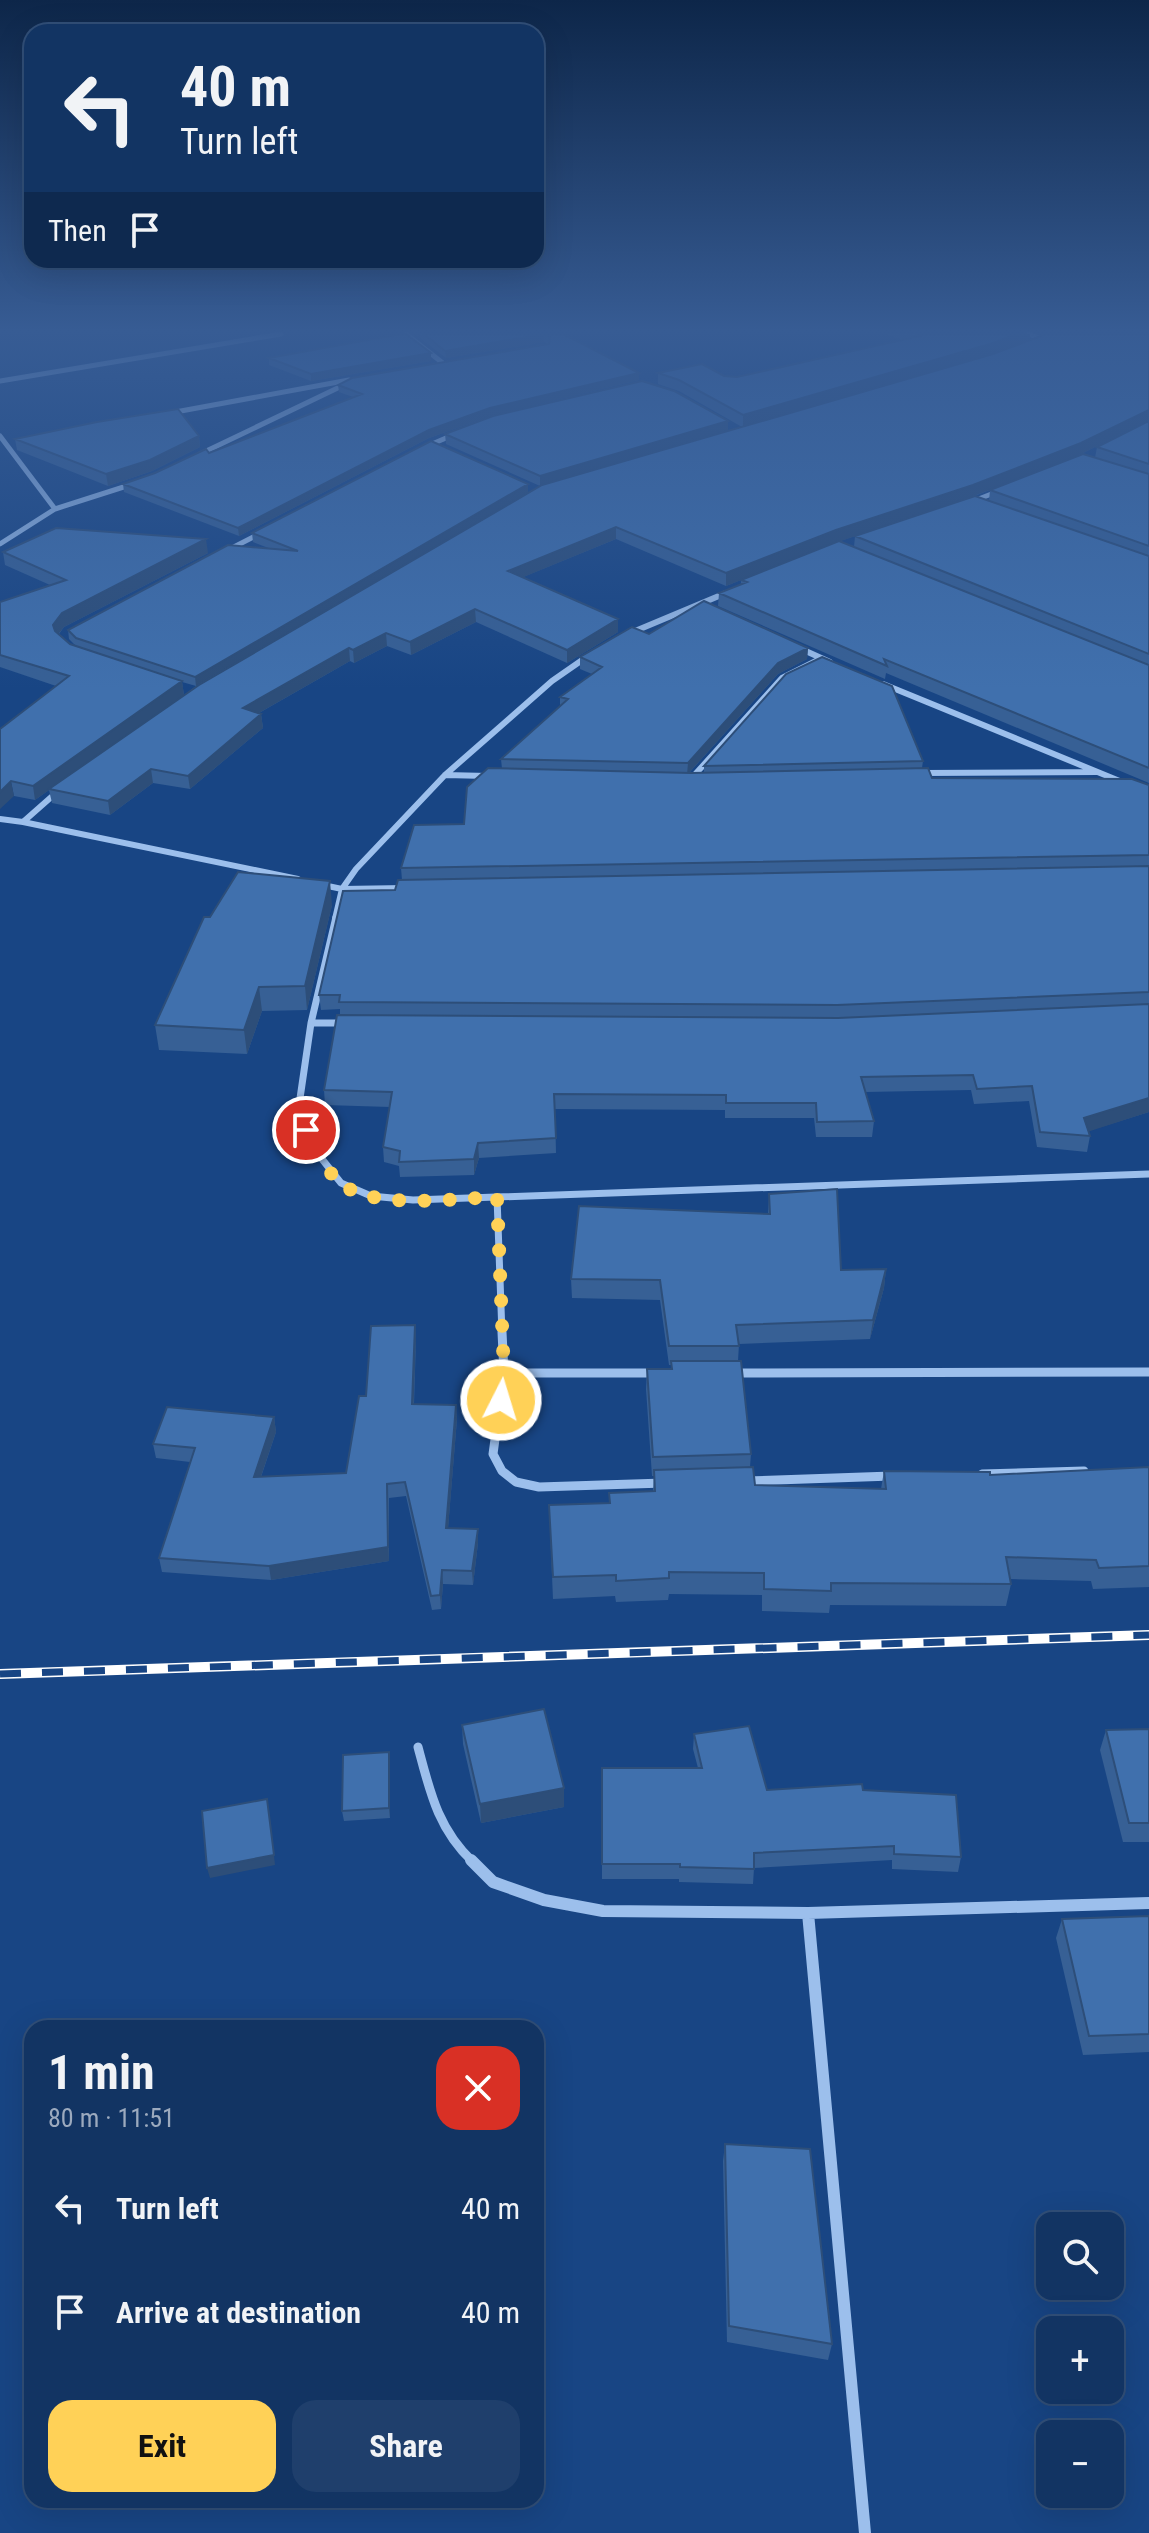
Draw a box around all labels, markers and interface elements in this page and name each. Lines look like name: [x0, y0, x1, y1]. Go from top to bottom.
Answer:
text: 40 m: [180, 54, 291, 120]
icon: left: [48, 56, 152, 160]
text: Turn left: [180, 121, 298, 163]
icon: arrive: [123, 208, 167, 252]
text: Then: [48, 213, 107, 248]
pin: [272, 1096, 340, 1164]
icon: arrive: [284, 1108, 328, 1152]
position arrow: [459, 1358, 543, 1442]
text: 1 min: [48, 2044, 155, 2101]
button: close: [436, 2046, 520, 2130]
text: 80 m · 11:51: [48, 2103, 175, 2133]
icon: left: [48, 2186, 92, 2230]
text: Turn left: [116, 2191, 219, 2226]
text: 40 m: [461, 2191, 520, 2226]
map controls: [1036, 2212, 1124, 2508]
button: search: [1036, 2212, 1124, 2300]
icon: arrive: [48, 2290, 92, 2334]
text: Arrive at destination: [116, 2295, 361, 2330]
text: 40 m: [461, 2295, 520, 2330]
button: +: [1036, 2316, 1124, 2404]
button: Exit: [48, 2400, 276, 2492]
button: Share: [292, 2400, 520, 2492]
button: −: [1036, 2420, 1124, 2508]

